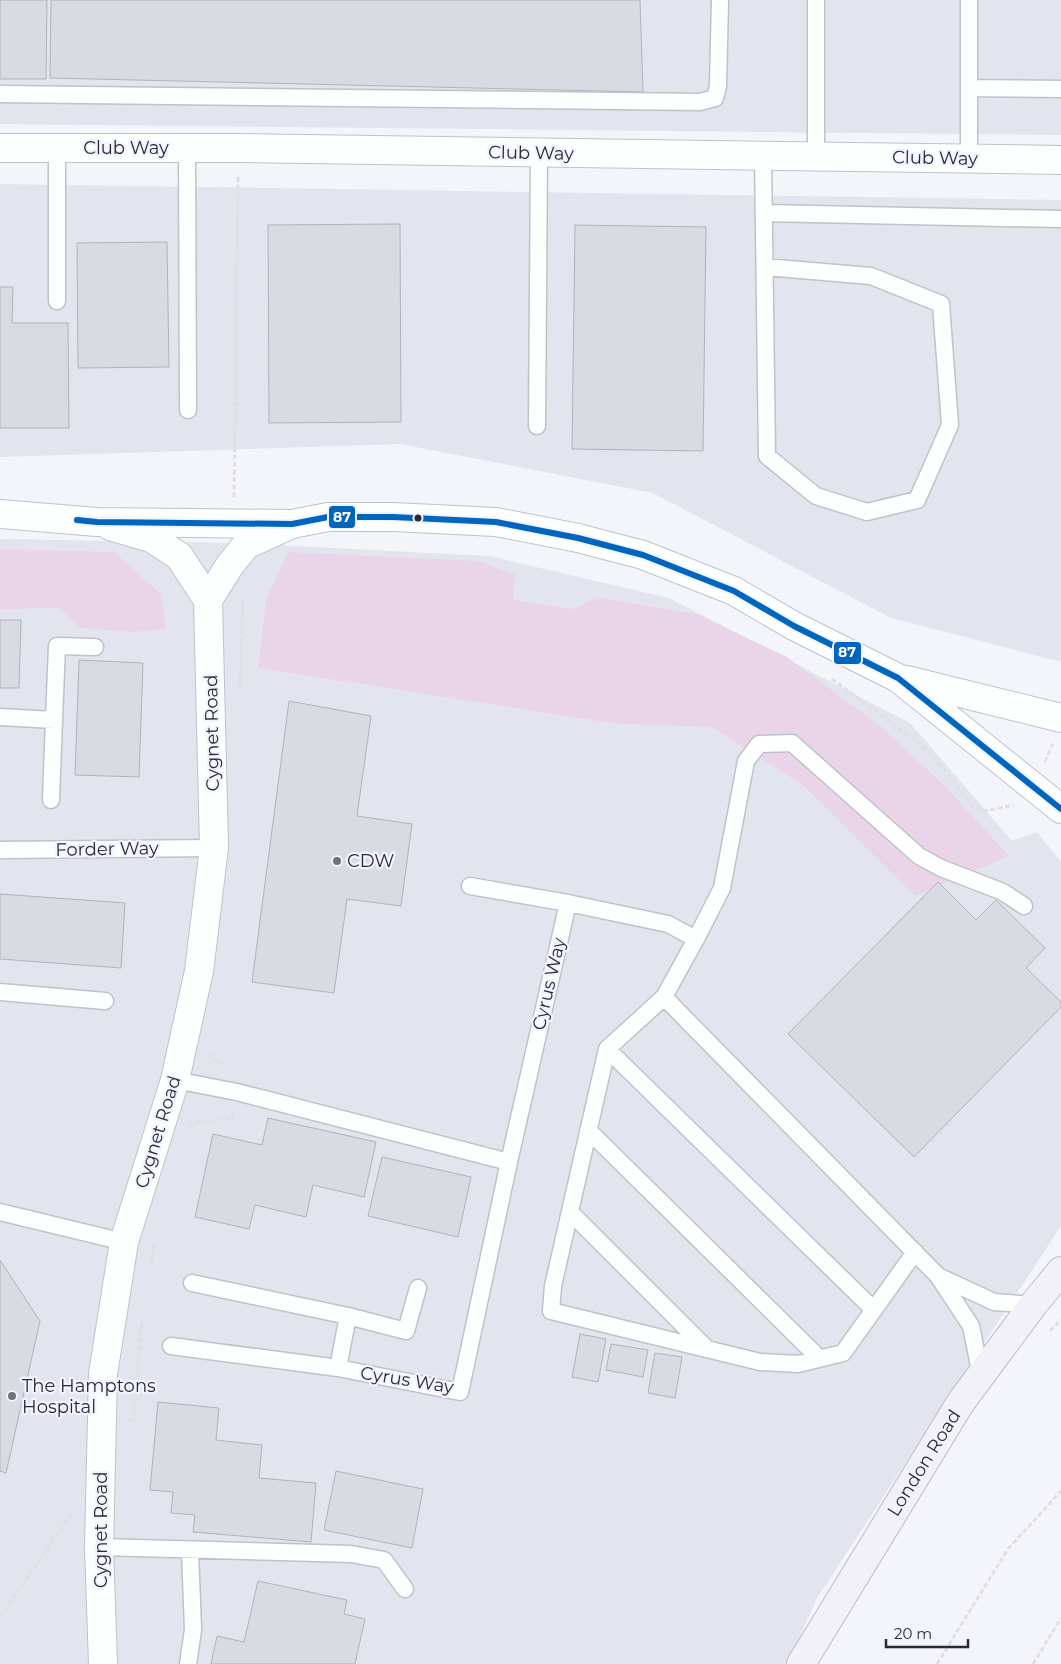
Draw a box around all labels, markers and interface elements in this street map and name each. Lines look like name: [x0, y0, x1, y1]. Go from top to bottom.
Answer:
street label: Club Way: [83, 137, 169, 159]
street label: Club Way: [488, 141, 574, 165]
street label: Club Way: [892, 146, 978, 170]
line badge: 87: [328, 505, 356, 529]
text: 87: [333, 508, 351, 526]
unlabelled marker: [413, 513, 423, 523]
line badge: 87: [833, 641, 862, 665]
text: 87: [838, 643, 856, 661]
street label: Cygnet Road: [200, 674, 224, 792]
street label: Forder Way: [55, 837, 159, 861]
place label: CDW: [347, 850, 394, 872]
marker: CDW: [331, 855, 343, 867]
street label: Cyrus Way: [528, 935, 570, 1032]
street label: Cygnet Road: [130, 1073, 186, 1191]
street label: Cyrus Way: [359, 1362, 456, 1398]
place label: The Hamptons Hospital: [22, 1375, 156, 1418]
marker: The Hamptons Hospital: [6, 1390, 18, 1402]
street label: London Road: [883, 1406, 965, 1520]
street label: Cygnet Road: [90, 1472, 112, 1588]
scale bar: [886, 1616, 968, 1648]
text: 20 m: [894, 1624, 932, 1643]

